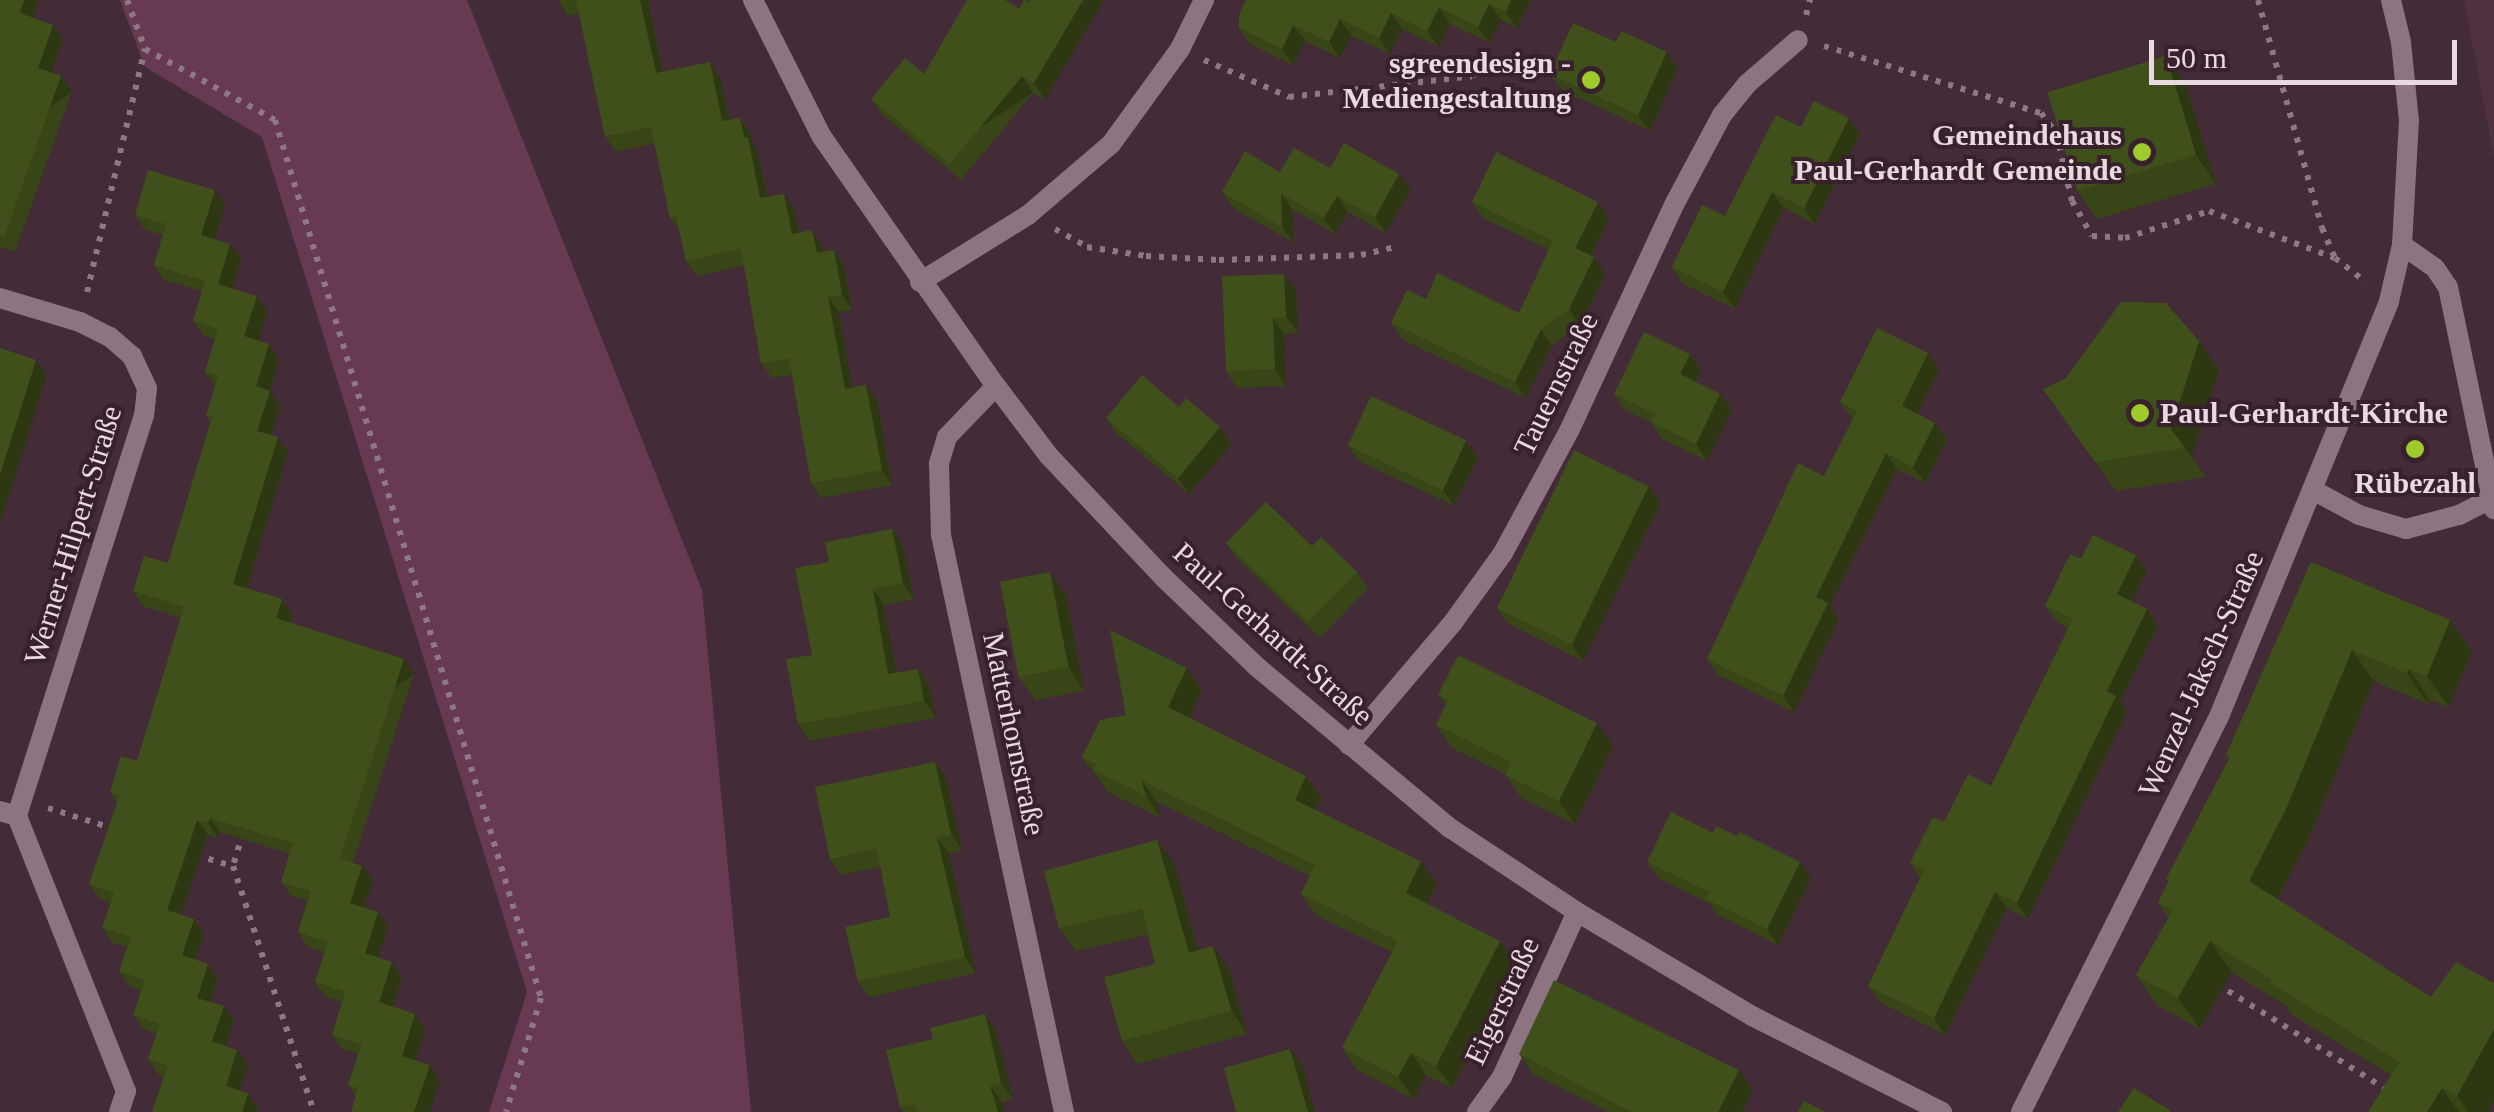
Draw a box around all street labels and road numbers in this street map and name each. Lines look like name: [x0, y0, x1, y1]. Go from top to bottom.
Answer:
street label: Tauernstraße: [1506, 307, 1606, 461]
street label: Werner-Hilpert-Straße: [17, 401, 129, 669]
street label: Paul-Gerhardt-Straße: [1166, 535, 1380, 733]
street label: Wenzel-Jaksch-Straße: [2131, 545, 2271, 803]
street label: Matterhornstraße: [975, 629, 1053, 839]
street label: Eigerstraße: [1457, 931, 1547, 1071]

